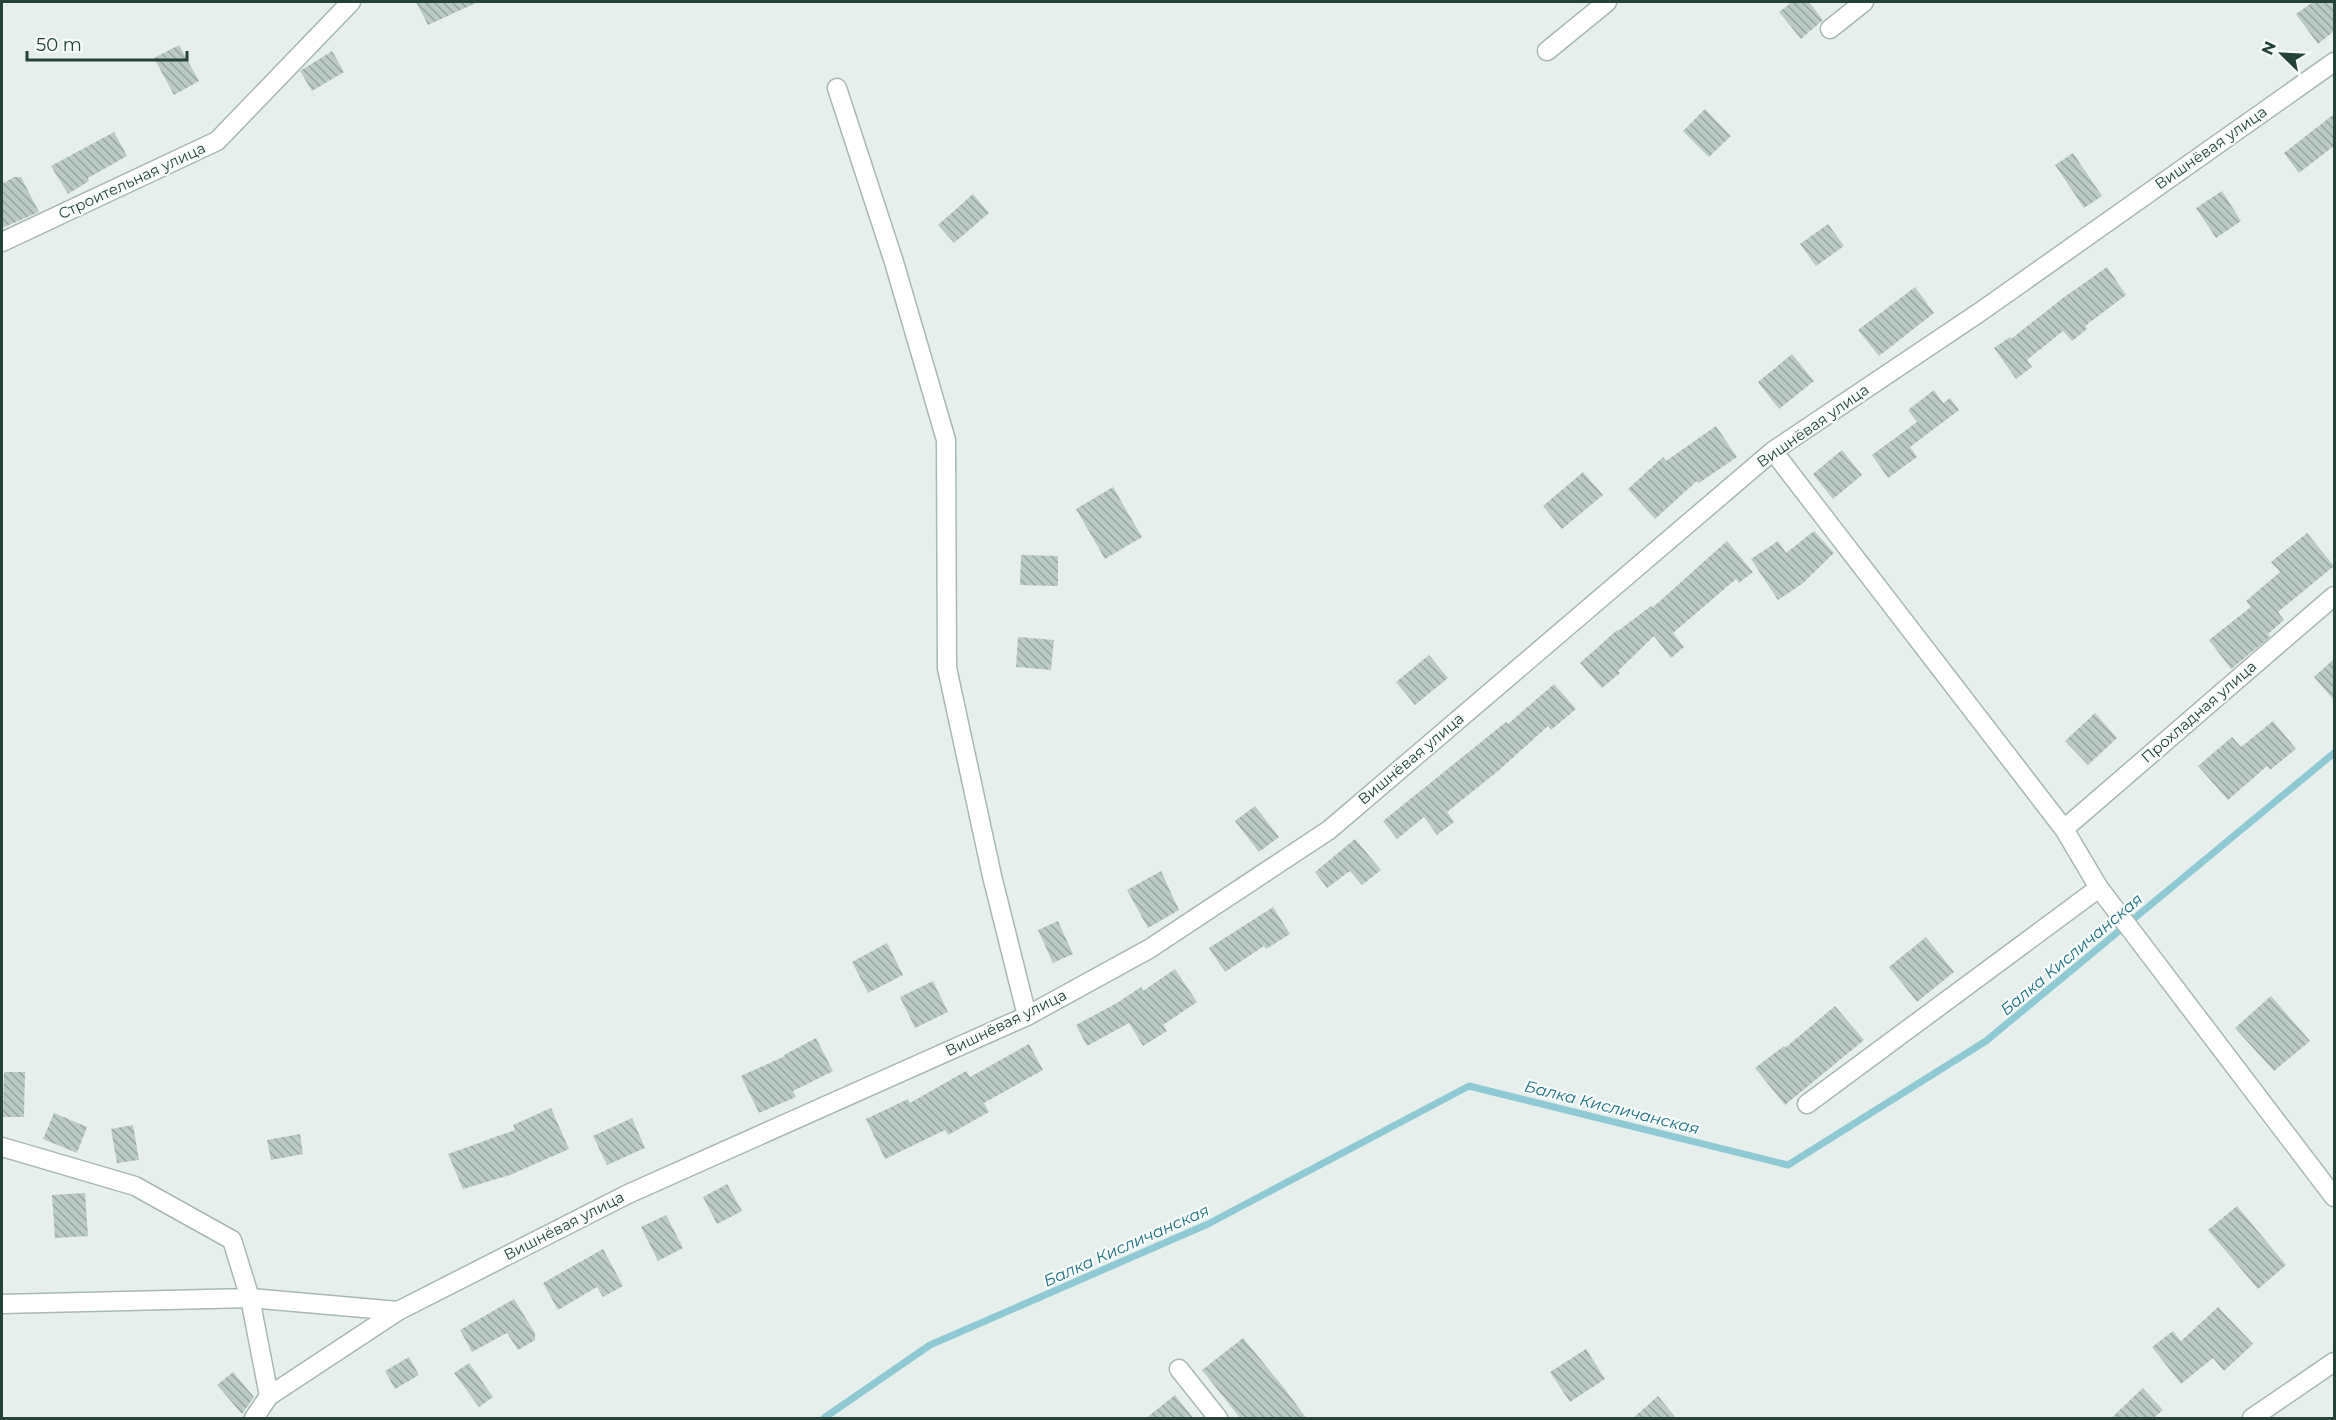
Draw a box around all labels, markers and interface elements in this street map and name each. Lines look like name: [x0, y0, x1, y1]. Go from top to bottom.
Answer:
scale bar: [27, 24, 188, 62]
north arrow: [2252, 24, 2312, 84]
text: 50 m: [36, 34, 82, 56]
text: N: [2257, 38, 2280, 58]
street label: Вишнёвая улица: [2151, 102, 2270, 193]
street label: Строительная улица: [55, 138, 208, 223]
street label: Вишнёвая улица: [1753, 380, 1872, 471]
street label: Прохладная улица: [2137, 656, 2260, 767]
street label: Вишнёвая улица: [1354, 709, 1468, 809]
water label: Балка Кисличанская: [1996, 889, 2146, 1019]
street label: Вишнёвая улица: [942, 985, 1070, 1060]
water label: Балка Кисличанская: [1523, 1077, 1701, 1138]
street label: Вишнёвая улица: [500, 1187, 627, 1264]
water label: Балка Кисличанская: [1040, 1200, 1212, 1291]

